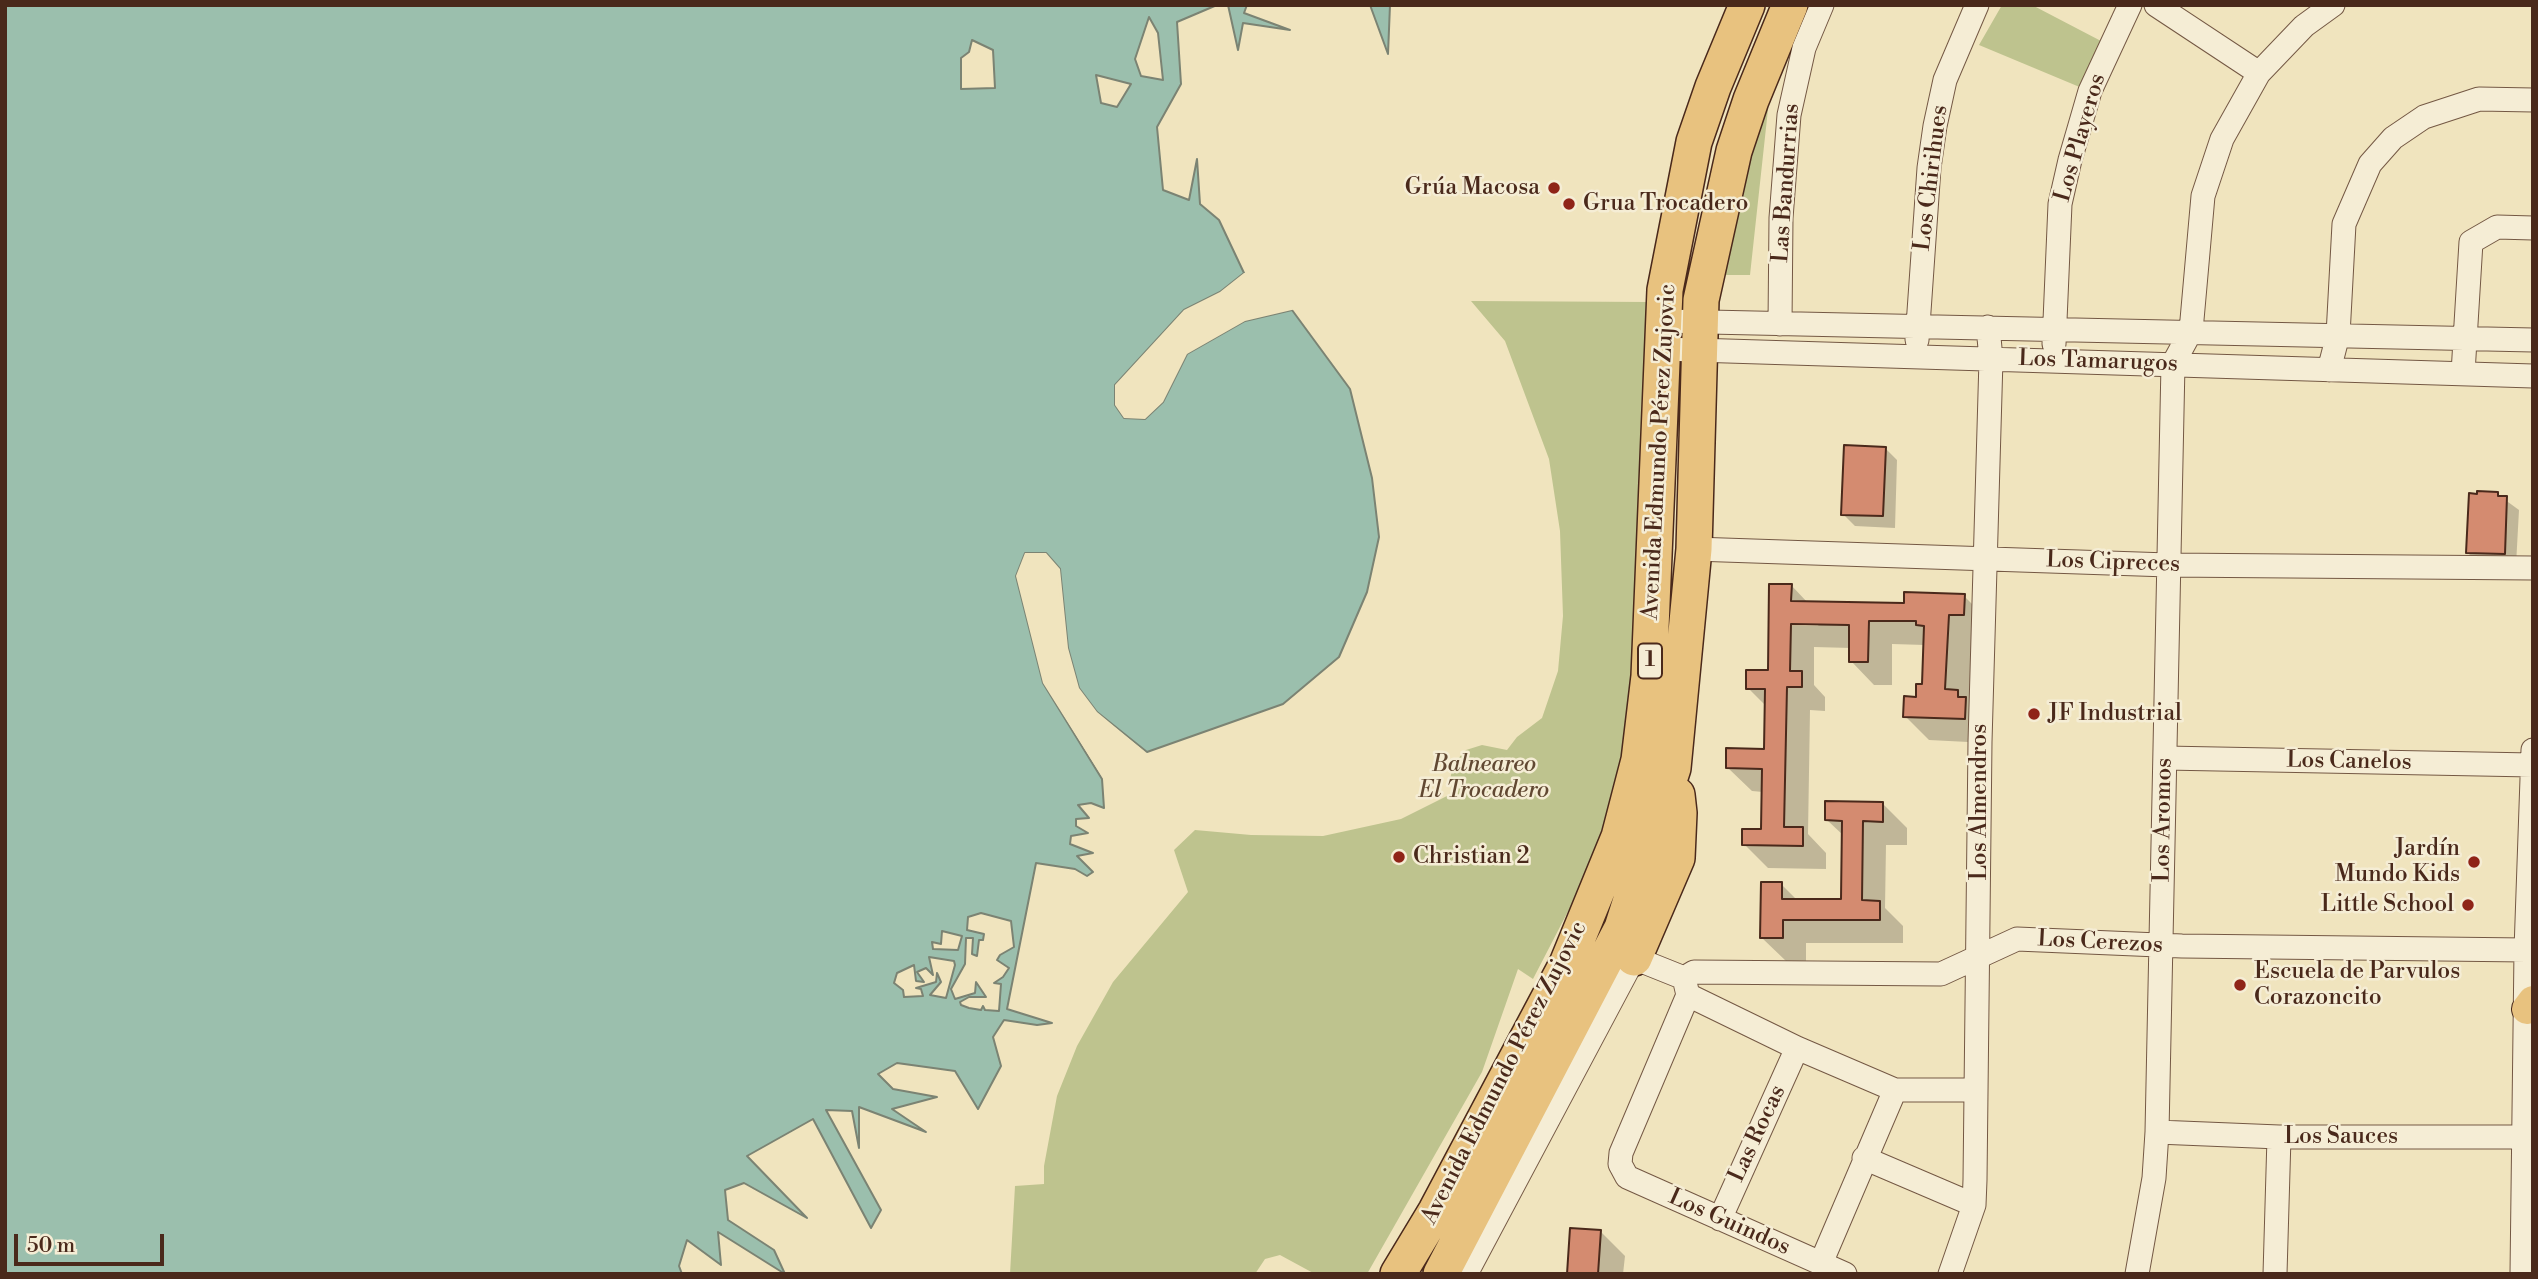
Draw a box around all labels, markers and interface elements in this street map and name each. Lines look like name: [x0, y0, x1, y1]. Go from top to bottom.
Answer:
street label: Los Playeros: [2050, 71, 2112, 205]
street label: Las Bandurrias: [1768, 103, 1806, 263]
street label: Los Chirihues: [1909, 104, 1955, 252]
place label: Grúa Macosa: [1405, 174, 1540, 202]
marker: Grúa Macosa: [1546, 180, 1562, 196]
place label: Grua Trocadero: [1583, 190, 1748, 218]
marker: Grua Trocadero: [1561, 196, 1577, 212]
street label: Avenida Edmundo Pérez Zujovic: [1637, 283, 1683, 621]
street label: Los Tamarugos: [2018, 345, 2178, 379]
street label: Los Cipreces: [2045, 547, 2181, 579]
road number: 1: [1638, 644, 1662, 678]
place label: JF Industrial: [2048, 700, 2182, 728]
marker: JF Industrial: [2026, 706, 2042, 722]
street label: Los Almendros: [1966, 724, 1994, 880]
street label: Los Canelos: [2286, 747, 2412, 777]
park label: Balneareo El Trocadero: [1419, 751, 1549, 805]
street label: Los Aromos: [2149, 758, 2179, 882]
place label: Jardín Mundo Kids: [2335, 835, 2460, 889]
place label: Christian 2: [1413, 843, 1530, 871]
marker: Christian 2: [1391, 849, 1407, 865]
marker: Jardín Mundo Kids: [2466, 854, 2482, 870]
place label: Little School: [2321, 891, 2454, 919]
marker: Little School: [2460, 897, 2476, 913]
street label: Avenida Edmundo Pérez Zujovic: [1416, 917, 1594, 1229]
street label: Los Cerezos: [2036, 926, 2164, 960]
place label: Escuela de Parvulos Corazoncito: [2254, 958, 2460, 1012]
marker: Escuela de Parvulos Corazoncito: [2232, 977, 2248, 993]
street label: Las Rocas: [1724, 1081, 1792, 1187]
street label: Los Sauces: [2284, 1123, 2398, 1151]
street label: Los Guindos: [1664, 1184, 1794, 1262]
scale bar: [18, 1220, 168, 1264]
text: 50 m: [27, 1233, 75, 1259]

